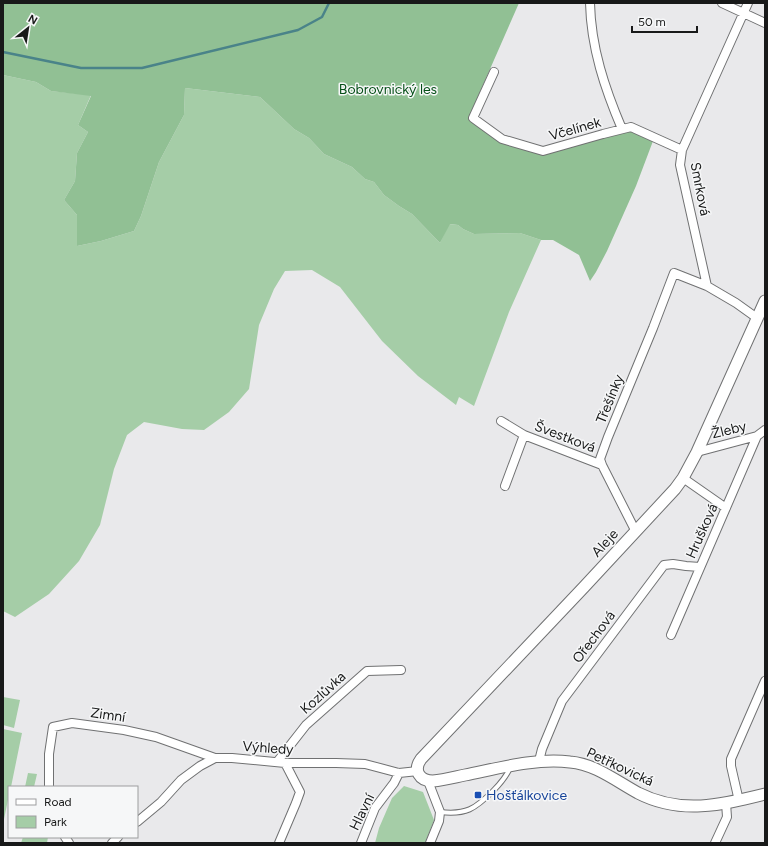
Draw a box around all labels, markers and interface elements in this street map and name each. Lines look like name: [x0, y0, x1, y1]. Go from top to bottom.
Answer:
north arrow: [8, 8, 48, 48]
scale bar: [632, 8, 697, 34]
text: N: [26, 12, 40, 28]
text: 50 m: [638, 15, 666, 29]
park label: Bobrovnický les: [339, 81, 437, 98]
street label: Včelínek: [547, 113, 603, 144]
street label: Smrková: [686, 161, 714, 217]
street label: Třešínky: [593, 371, 628, 426]
street label: Žleby: [710, 417, 749, 442]
street label: Švestková: [532, 418, 598, 456]
street label: Hrušková: [682, 501, 722, 561]
street label: Aleje: [588, 525, 622, 560]
street label: Ořechová: [569, 608, 619, 666]
street label: Kozlůvka: [297, 668, 349, 718]
street label: Zimní: [89, 704, 127, 726]
street label: Výhledy: [242, 738, 295, 758]
street label: Petřkovická: [584, 744, 656, 790]
legend: [8, 786, 138, 838]
place label: Hošťálkovice: [486, 787, 567, 804]
street label: Hlavní: [346, 790, 379, 833]
marker: Hošťálkovice: [473, 790, 483, 800]
text: Road: [44, 795, 72, 809]
text: Park: [44, 815, 67, 829]

